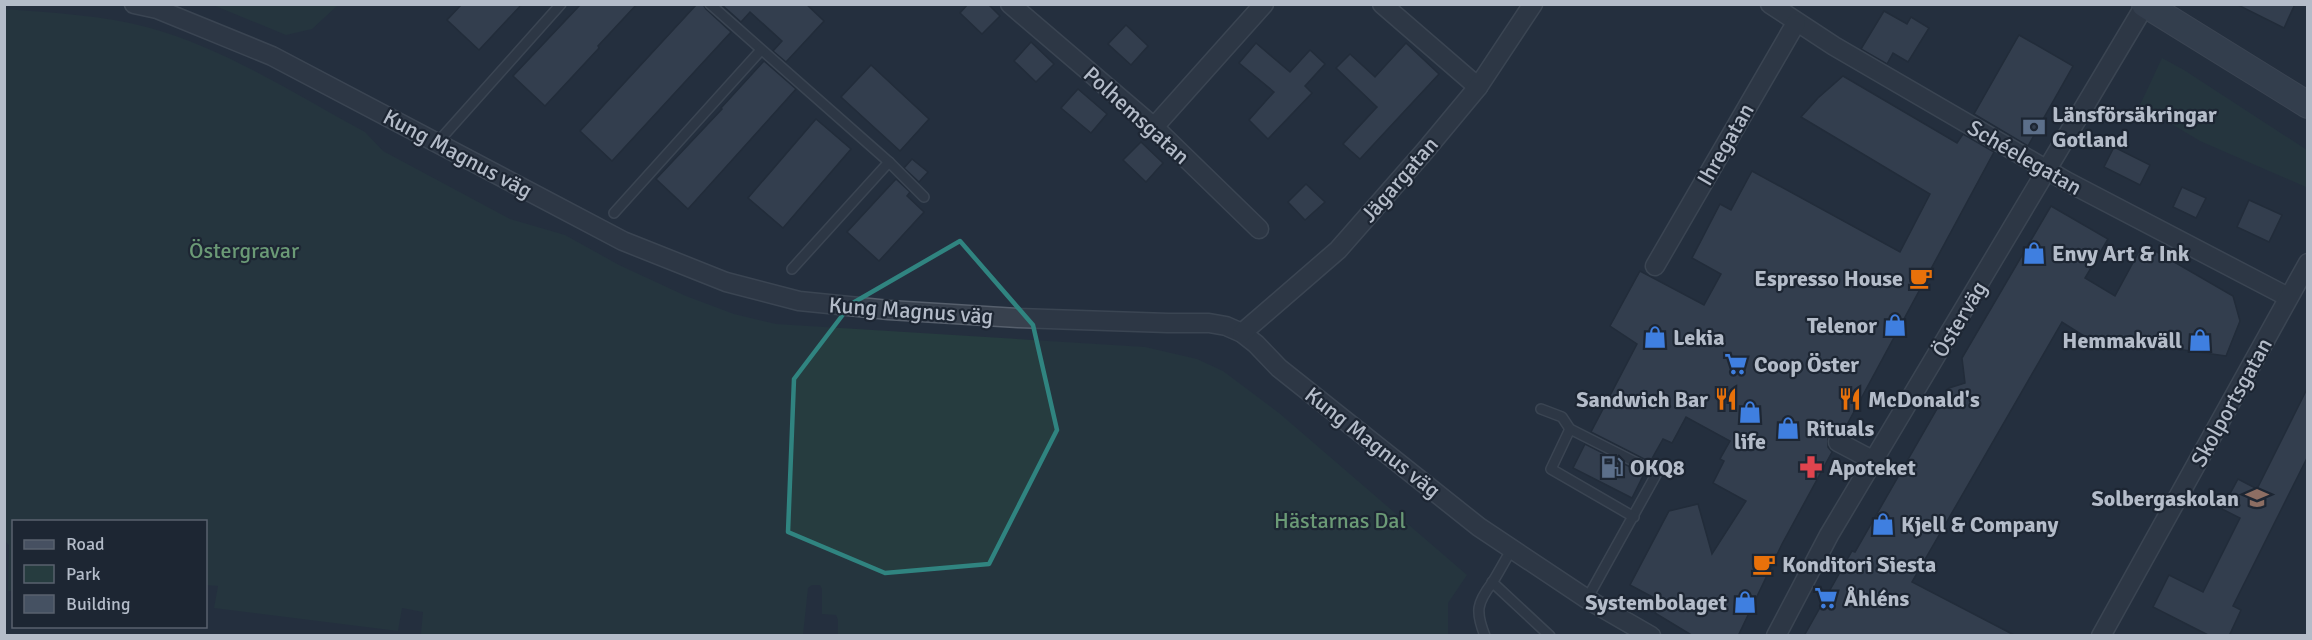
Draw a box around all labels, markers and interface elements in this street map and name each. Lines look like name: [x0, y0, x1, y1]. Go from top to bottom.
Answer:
street label: Polhemsgatan: [1078, 61, 1195, 170]
street label: Ihregatan: [1691, 98, 1760, 190]
place label: Länsförsäkringar Gotland: [2052, 101, 2217, 153]
street label: Kung Magnus väg: [379, 103, 537, 204]
street label: Schéelegatan: [1963, 114, 2087, 201]
bank icon: Länsförsäkringar Gotland: [2021, 114, 2047, 140]
street label: Jägargatan: [1355, 131, 1444, 228]
park label: Östergravar: [189, 237, 299, 264]
shop icon: Envy Art & Ink: [2021, 240, 2047, 266]
place label: Envy Art & Ink: [2052, 240, 2190, 267]
place label: Espresso House: [1754, 265, 1903, 292]
cafe icon: Espresso House: [1908, 265, 1934, 291]
street label: Österväg: [1926, 276, 1993, 362]
street label: Kung Magnus väg: [828, 291, 994, 330]
place label: Telenor: [1807, 312, 1877, 339]
shop icon: Telenor: [1882, 312, 1908, 338]
shop icon: Lekia: [1642, 324, 1668, 350]
place label: Lekia: [1673, 324, 1724, 351]
place label: Hemmakväll: [2062, 327, 2182, 354]
shop icon: Hemmakväll: [2187, 327, 2213, 353]
street label: Skolportsgatan: [2185, 333, 2278, 471]
supermarket icon: Coop Öster: [1723, 351, 1749, 377]
place label: Coop Öster: [1754, 351, 1859, 378]
street label: Kung Magnus väg: [1299, 381, 1446, 504]
place label: Sandwich Bar: [1576, 386, 1708, 413]
restaurant icon: Sandwich Bar: [1713, 386, 1739, 412]
restaurant icon: McDonald's: [1837, 386, 1863, 412]
place label: McDonald's: [1868, 386, 1980, 413]
shop icon: life: [1737, 399, 1763, 425]
shop icon: Rituals: [1775, 415, 1801, 441]
place label: Rituals: [1806, 415, 1874, 442]
place label: life: [1734, 428, 1766, 455]
fuel station icon: OKQ8: [1599, 454, 1625, 480]
place label: OKQ8: [1630, 454, 1685, 481]
pharmacy icon: Apoteket: [1798, 454, 1824, 480]
place label: Apoteket: [1829, 454, 1916, 481]
place label: Solbergaskolan: [2091, 485, 2239, 512]
school or university icon: Solbergaskolan: [2244, 485, 2270, 511]
park label: Hästarnas Dal: [1274, 507, 1406, 534]
shop icon: Kjell & Company: [1870, 511, 1896, 537]
place label: Kjell & Company: [1901, 511, 2058, 538]
legend: [12, 520, 207, 628]
text: Road: [66, 533, 105, 555]
cafe icon: Konditori Siesta: [1751, 551, 1777, 577]
place label: Konditori Siesta: [1782, 551, 1936, 578]
text: Park: [66, 563, 101, 585]
supermarket icon: Åhléns: [1813, 585, 1839, 611]
place label: Åhléns: [1844, 585, 1910, 612]
place label: Systembolaget: [1585, 589, 1727, 616]
shop icon: Systembolaget: [1732, 589, 1758, 615]
text: Building: [66, 593, 130, 615]

